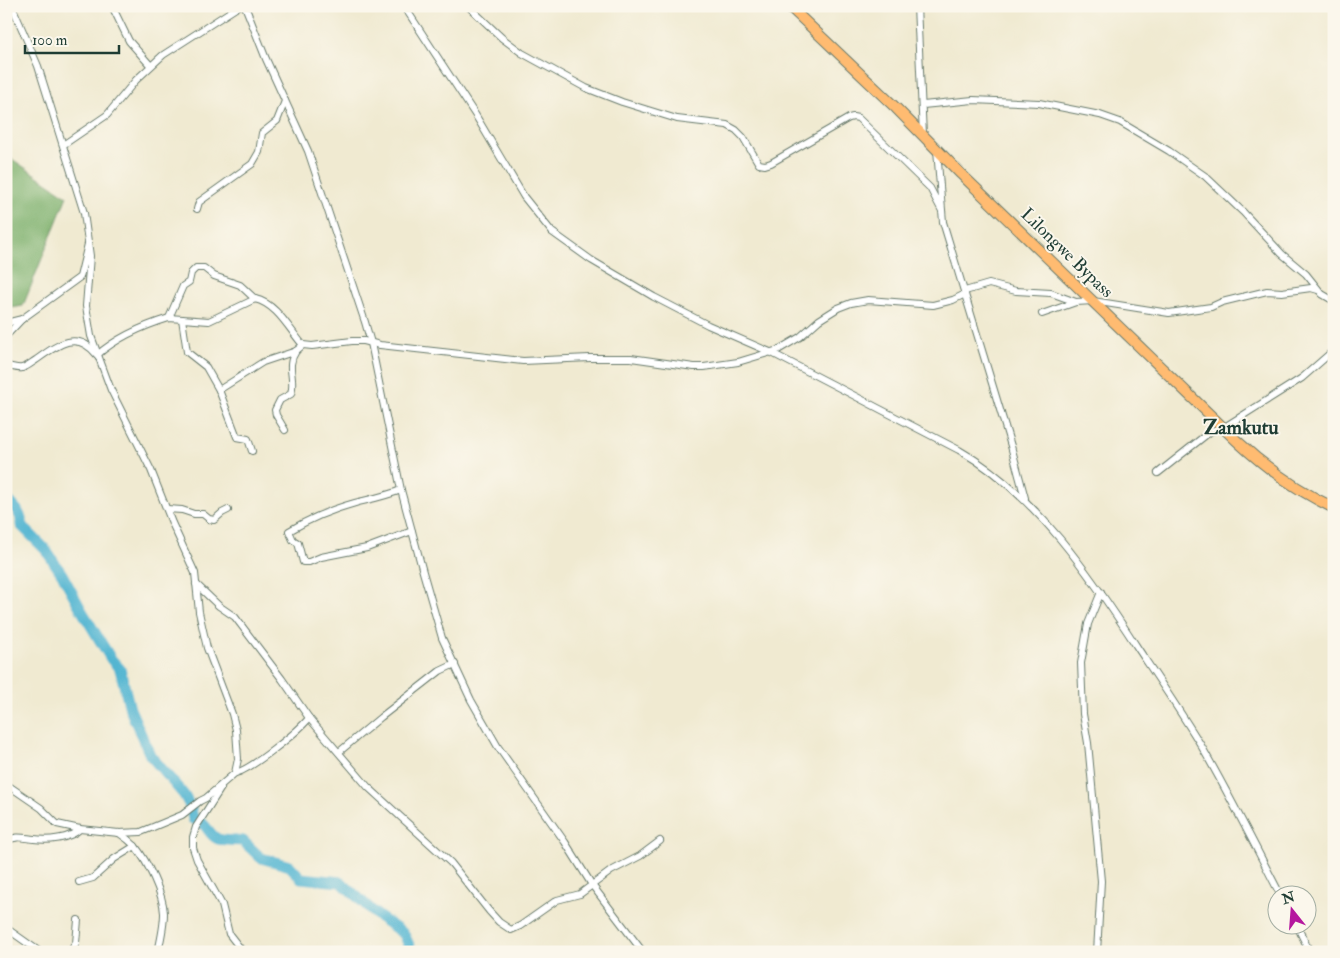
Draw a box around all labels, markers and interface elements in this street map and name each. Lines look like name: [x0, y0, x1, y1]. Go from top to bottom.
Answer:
scale bar: [25, 22, 119, 54]
text: 100 m: [32, 31, 68, 50]
street label: Lilongwe Bypass: [1016, 203, 1118, 303]
district label: Zamkutu: [1203, 415, 1279, 440]
north arrow: [1268, 886, 1318, 936]
text: N: [1279, 888, 1297, 908]

